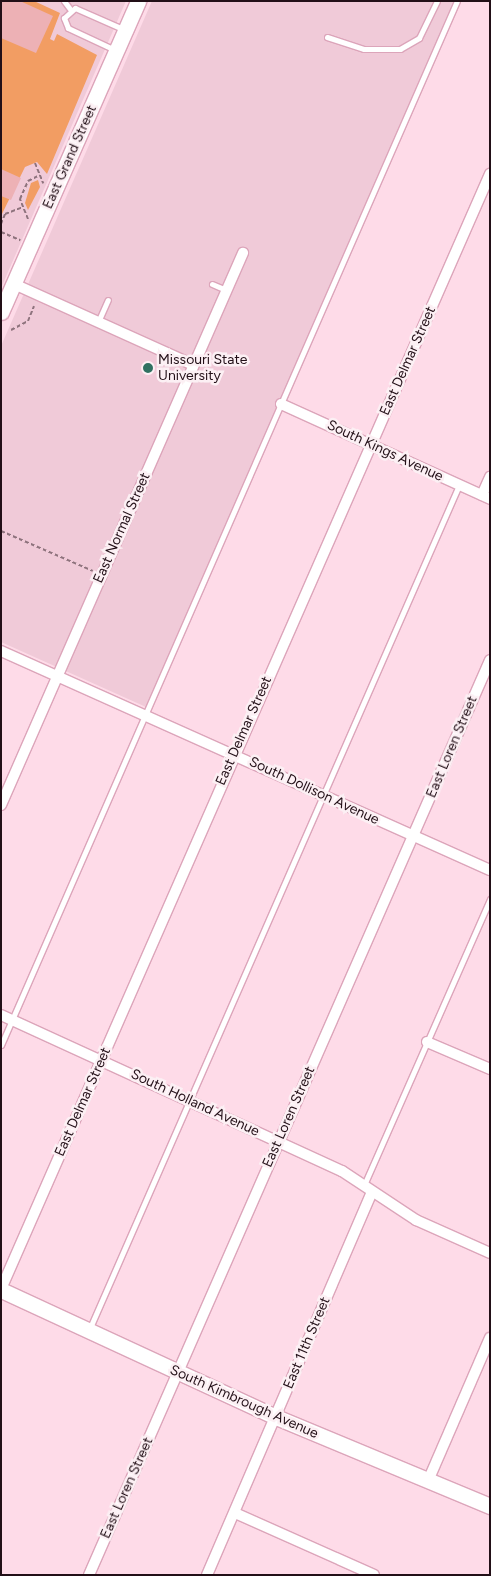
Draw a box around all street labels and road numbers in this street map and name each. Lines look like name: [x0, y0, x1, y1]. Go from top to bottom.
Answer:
street label: East Grand Street: [40, 102, 100, 212]
street label: East Delmar Street: [376, 304, 440, 418]
street label: South Kings Avenue: [324, 417, 446, 485]
street label: East Normal Street: [90, 470, 154, 586]
street label: East Delmar Street: [212, 674, 276, 788]
street label: East Loren Street: [423, 694, 481, 800]
street label: South Dollison Avenue: [246, 753, 382, 829]
street label: East Delmar Street: [51, 1045, 115, 1159]
street label: East Loren Street: [259, 1064, 319, 1170]
street label: South Holland Avenue: [128, 1066, 262, 1140]
street label: East 11th Street: [280, 1295, 334, 1391]
street label: South Kimbrough Avenue: [167, 1362, 321, 1442]
street label: East Loren Street: [97, 1435, 157, 1541]

